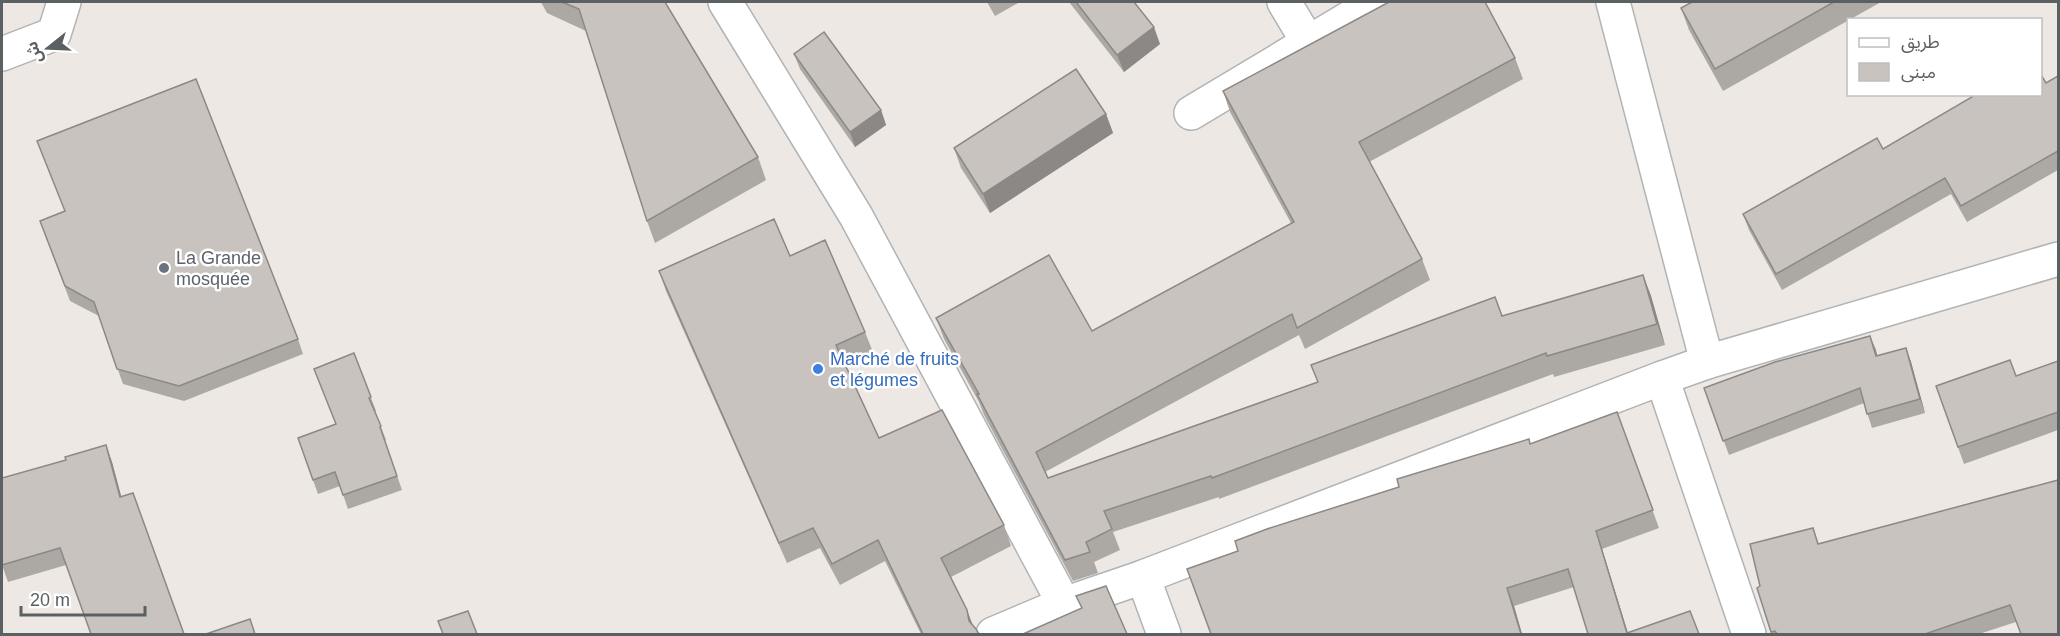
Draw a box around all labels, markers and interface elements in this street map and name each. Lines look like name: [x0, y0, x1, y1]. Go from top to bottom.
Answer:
north arrow: [18, 18, 78, 78]
legend: [1847, 18, 2042, 96]
text: طريق: [1901, 32, 1940, 53]
text: ش: [23, 39, 47, 66]
text: مبنى: [1901, 62, 1936, 83]
place label: La Grande mosquée: [176, 248, 261, 289]
marker: La Grande mosquée: [157, 261, 171, 275]
place label: Marché de fruits et légumes: [830, 349, 959, 390]
marker: Marché de fruits et légumes: [811, 362, 825, 376]
scale bar: [21, 579, 146, 617]
text: 20 m: [30, 590, 70, 610]

